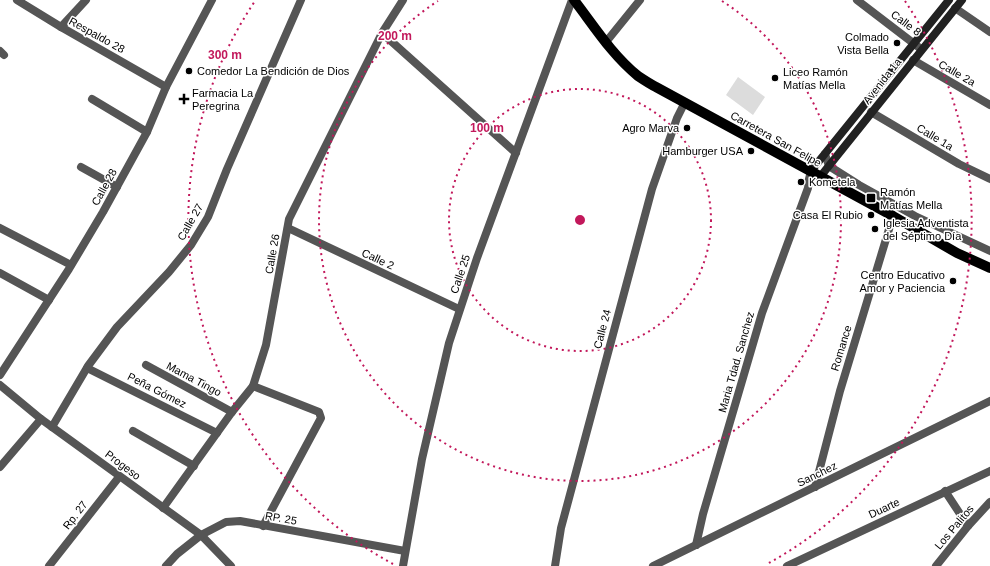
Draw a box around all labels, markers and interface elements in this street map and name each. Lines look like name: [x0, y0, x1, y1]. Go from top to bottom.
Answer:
street label: Calle 8: [889, 8, 923, 38]
street label: Respaldo 28: [67, 15, 127, 55]
text: 200 m: [378, 29, 412, 43]
place label: Colmado Vista Bella: [837, 31, 890, 56]
marker: Colmado Vista Bella: [892, 38, 902, 48]
text: 300 m: [208, 48, 242, 62]
street label: Avenida 1a: [860, 55, 904, 106]
street label: Calle 2a: [937, 58, 978, 89]
place label: Comedor La Bendición de Dios: [197, 65, 350, 77]
marker: Comedor La Bendición de Dios: [184, 66, 194, 76]
place label: Liceo Ramón Matías Mella: [783, 66, 848, 91]
marker: Liceo Ramón Matías Mella: [770, 73, 780, 83]
place label: Farmacia La Peregrina: [192, 87, 254, 112]
marker: Farmacia La Peregrina: [179, 94, 189, 104]
street label: Carretera San Felipe: [728, 109, 824, 169]
text: 100 m: [470, 121, 504, 135]
street label: Calle 1a: [915, 121, 956, 153]
place label: Agro Marva: [622, 122, 680, 134]
marker: Agro Marva: [682, 123, 692, 133]
place label: Hamburger USA: [662, 145, 744, 157]
marker: Hamburger USA: [746, 146, 756, 156]
street label: Calle 28: [89, 166, 119, 208]
place label: Kometela: [809, 176, 856, 188]
marker: Kometela: [796, 177, 806, 187]
place label: Ramón Matías Mella: [880, 186, 943, 211]
marker: Ramón Matías Mella: [865, 192, 877, 204]
street label: Calle 27: [175, 202, 205, 242]
place label: Casa El Rubio: [793, 209, 863, 221]
marker: Casa El Rubio: [866, 210, 876, 220]
centre of rings: [573, 213, 587, 227]
place label: Iglesia Adventista del Séptimo Día: [883, 217, 969, 242]
marker: Iglesia Adventista del Séptimo Día: [870, 224, 880, 234]
street label: Calle 26: [263, 233, 281, 275]
street label: Calle 2: [360, 246, 396, 272]
street label: Calle 25: [448, 253, 472, 295]
place label: Centro Educativo Amor y Paciencia: [859, 269, 946, 294]
marker: Centro Educativo Amor y Paciencia: [948, 276, 958, 286]
street label: Calle 24: [591, 308, 613, 350]
street label: Maria Tdad. Sanchez: [716, 310, 756, 414]
street label: Romance: [828, 324, 854, 372]
street label: Mama Tingo: [164, 359, 224, 399]
street label: Peña Gómez: [126, 370, 188, 410]
street label: Progeso: [103, 448, 143, 482]
street label: Sanchez: [795, 459, 839, 489]
street label: Duarte: [866, 496, 902, 520]
street label: Rp. 27: [60, 499, 90, 531]
street label: Los Palitos: [932, 502, 976, 551]
street label: RP. 25: [264, 509, 298, 527]

